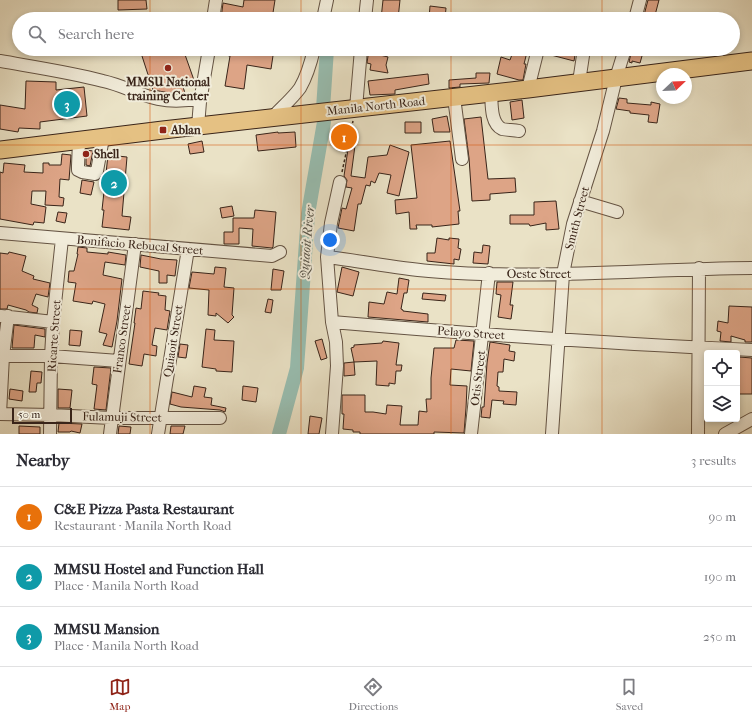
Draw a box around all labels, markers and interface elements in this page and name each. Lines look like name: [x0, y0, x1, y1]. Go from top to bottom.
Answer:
search box: [12, 12, 740, 56]
icon: search: [26, 23, 48, 45]
text: Search here: [58, 25, 134, 43]
marker: MMSU National training Center: [163, 63, 173, 73]
north arrow: [656, 68, 692, 104]
place label: MMSU National training Center: [125, 75, 211, 104]
pin: 3: [54, 89, 80, 119]
street label: Manila North Road: [326, 94, 426, 118]
pin: 1: [331, 122, 357, 152]
place label: Ablan: [170, 123, 202, 137]
marker: Ablan: [158, 125, 168, 135]
place label: Shell: [94, 147, 120, 161]
marker: Shell: [81, 149, 91, 159]
pin: 2: [101, 168, 127, 198]
street label: Smith Street: [562, 184, 592, 251]
water label: Quiaoit River: [296, 204, 318, 280]
your location: [320, 230, 340, 250]
street label: Bonifacio Rebucal Street: [76, 232, 205, 258]
street label: Oeste Street: [507, 267, 572, 281]
street label: Ricarte Street: [44, 299, 64, 373]
street label: Franco Street: [110, 303, 134, 374]
street label: Quiaoit Street: [160, 303, 186, 378]
street label: Pelayo Street: [437, 324, 506, 342]
street label: Otis Street: [468, 349, 488, 407]
map controls: [704, 350, 740, 422]
button: locate: [704, 350, 740, 386]
button: layers: [704, 386, 740, 422]
scale bar: [12, 406, 72, 425]
text: 50 m: [18, 408, 40, 421]
street label: Fulamuji Street: [82, 409, 163, 425]
text: Nearby: [16, 450, 70, 470]
text: 3 results: [691, 453, 736, 468]
text: C&E Pizza Pasta Restaurant: [54, 500, 234, 518]
text: 1: [27, 509, 31, 524]
text: 90 m: [708, 509, 736, 524]
text: Restaurant · Manila North Road: [54, 518, 231, 533]
text: MMSU Hostel and Function Hall: [54, 560, 264, 578]
text: 2: [26, 569, 32, 584]
text: 190 m: [704, 569, 736, 584]
text: Place · Manila North Road: [54, 578, 199, 593]
text: MMSU Mansion: [54, 620, 160, 638]
text: 3: [26, 629, 32, 644]
text: 250 m: [703, 629, 736, 644]
text: Place · Manila North Road: [54, 638, 199, 653]
tab: Map: [109, 676, 131, 713]
tab: Directions: [349, 676, 398, 713]
tab: Saved: [616, 676, 643, 713]

